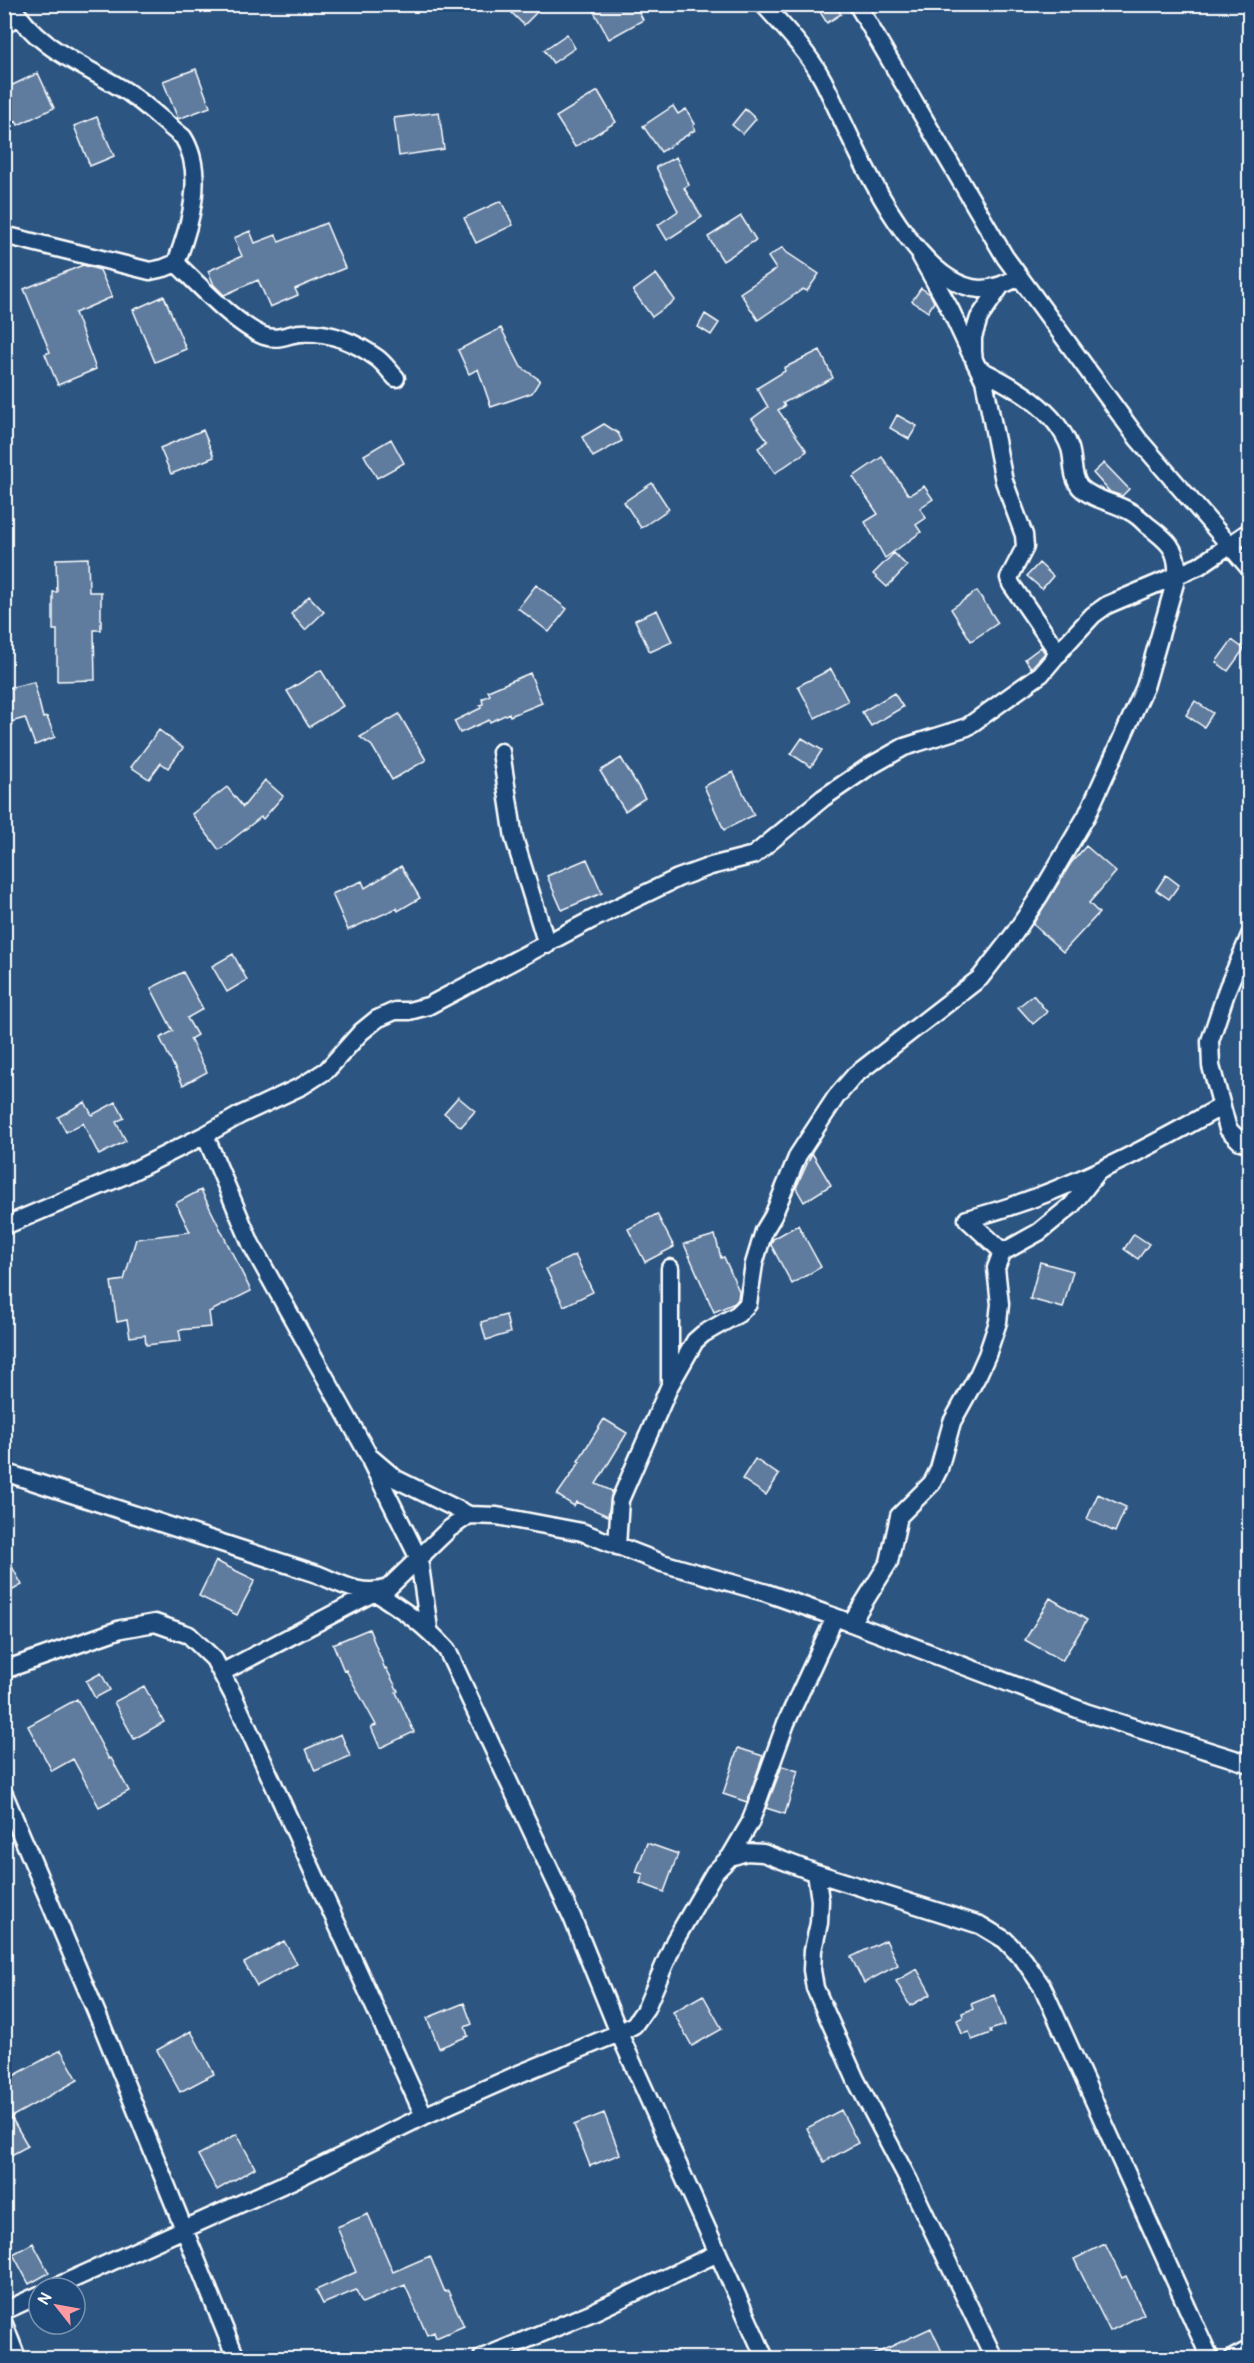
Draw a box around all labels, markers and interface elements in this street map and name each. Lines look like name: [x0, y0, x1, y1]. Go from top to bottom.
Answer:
north arrow: [27, 2276, 87, 2336]
text: N: [34, 2289, 56, 2309]

